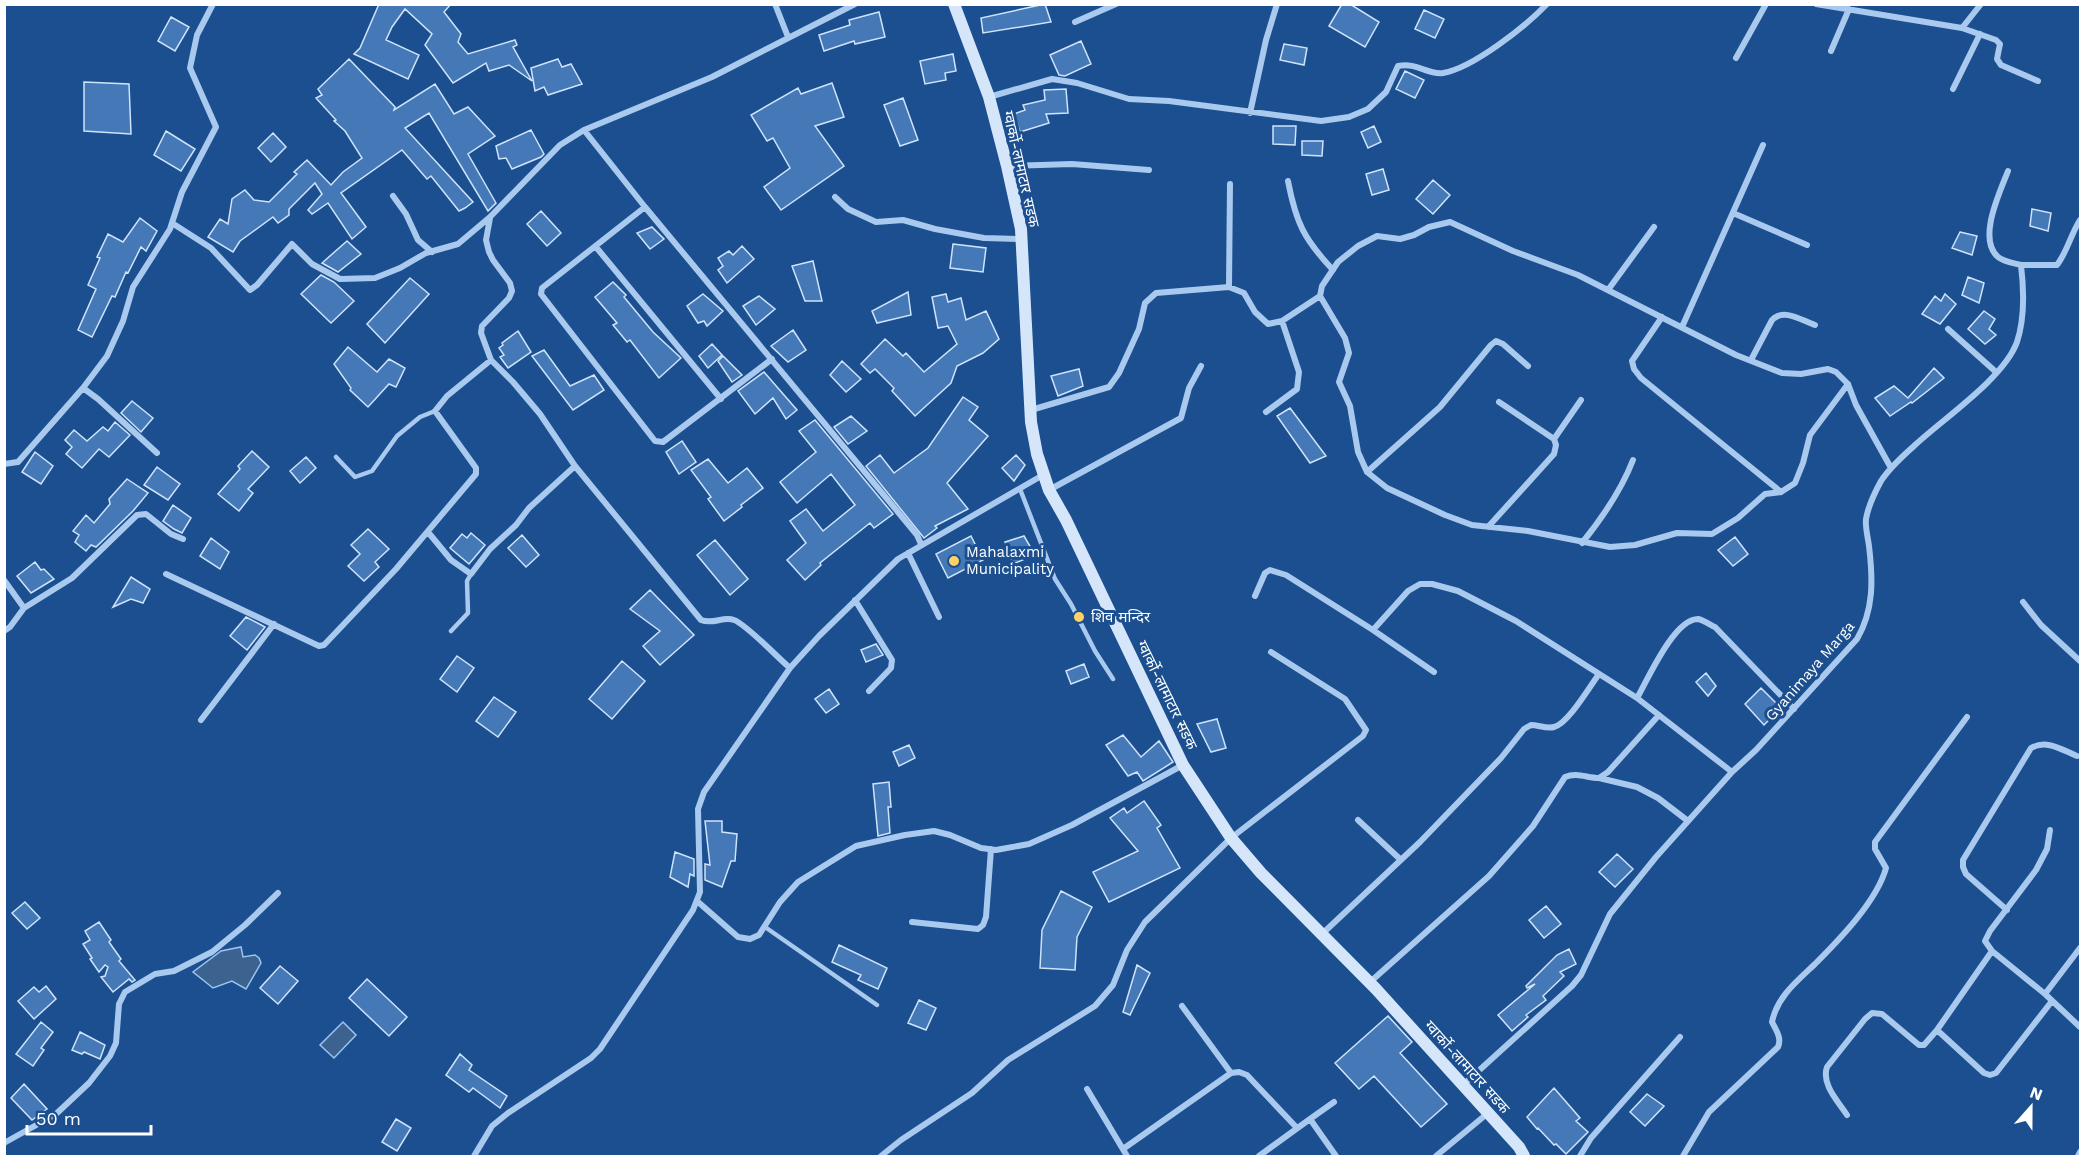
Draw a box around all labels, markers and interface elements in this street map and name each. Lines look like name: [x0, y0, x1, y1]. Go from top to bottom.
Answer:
street label: ग्वार्को-लामाटार सडक: [999, 109, 1043, 229]
place label: Mahalaxmi Municipality: [966, 543, 1054, 578]
marker: Mahalaxmi Municipality: [947, 554, 961, 568]
place label: शिव मन्दिर: [1091, 608, 1151, 626]
marker: शिव मन्दिर: [1072, 610, 1086, 624]
street label: Gyanimaya Marga: [1762, 617, 1859, 725]
street label: ग्वार्को-लामाटार सडक: [1133, 638, 1201, 753]
street label: ग्वार्को-लामाटार सडक: [1421, 1017, 1514, 1118]
north arrow: [2001, 1077, 2061, 1137]
text: N: [2027, 1082, 2045, 1104]
scale bar: [27, 1098, 152, 1136]
text: 50 m: [36, 1108, 81, 1129]

